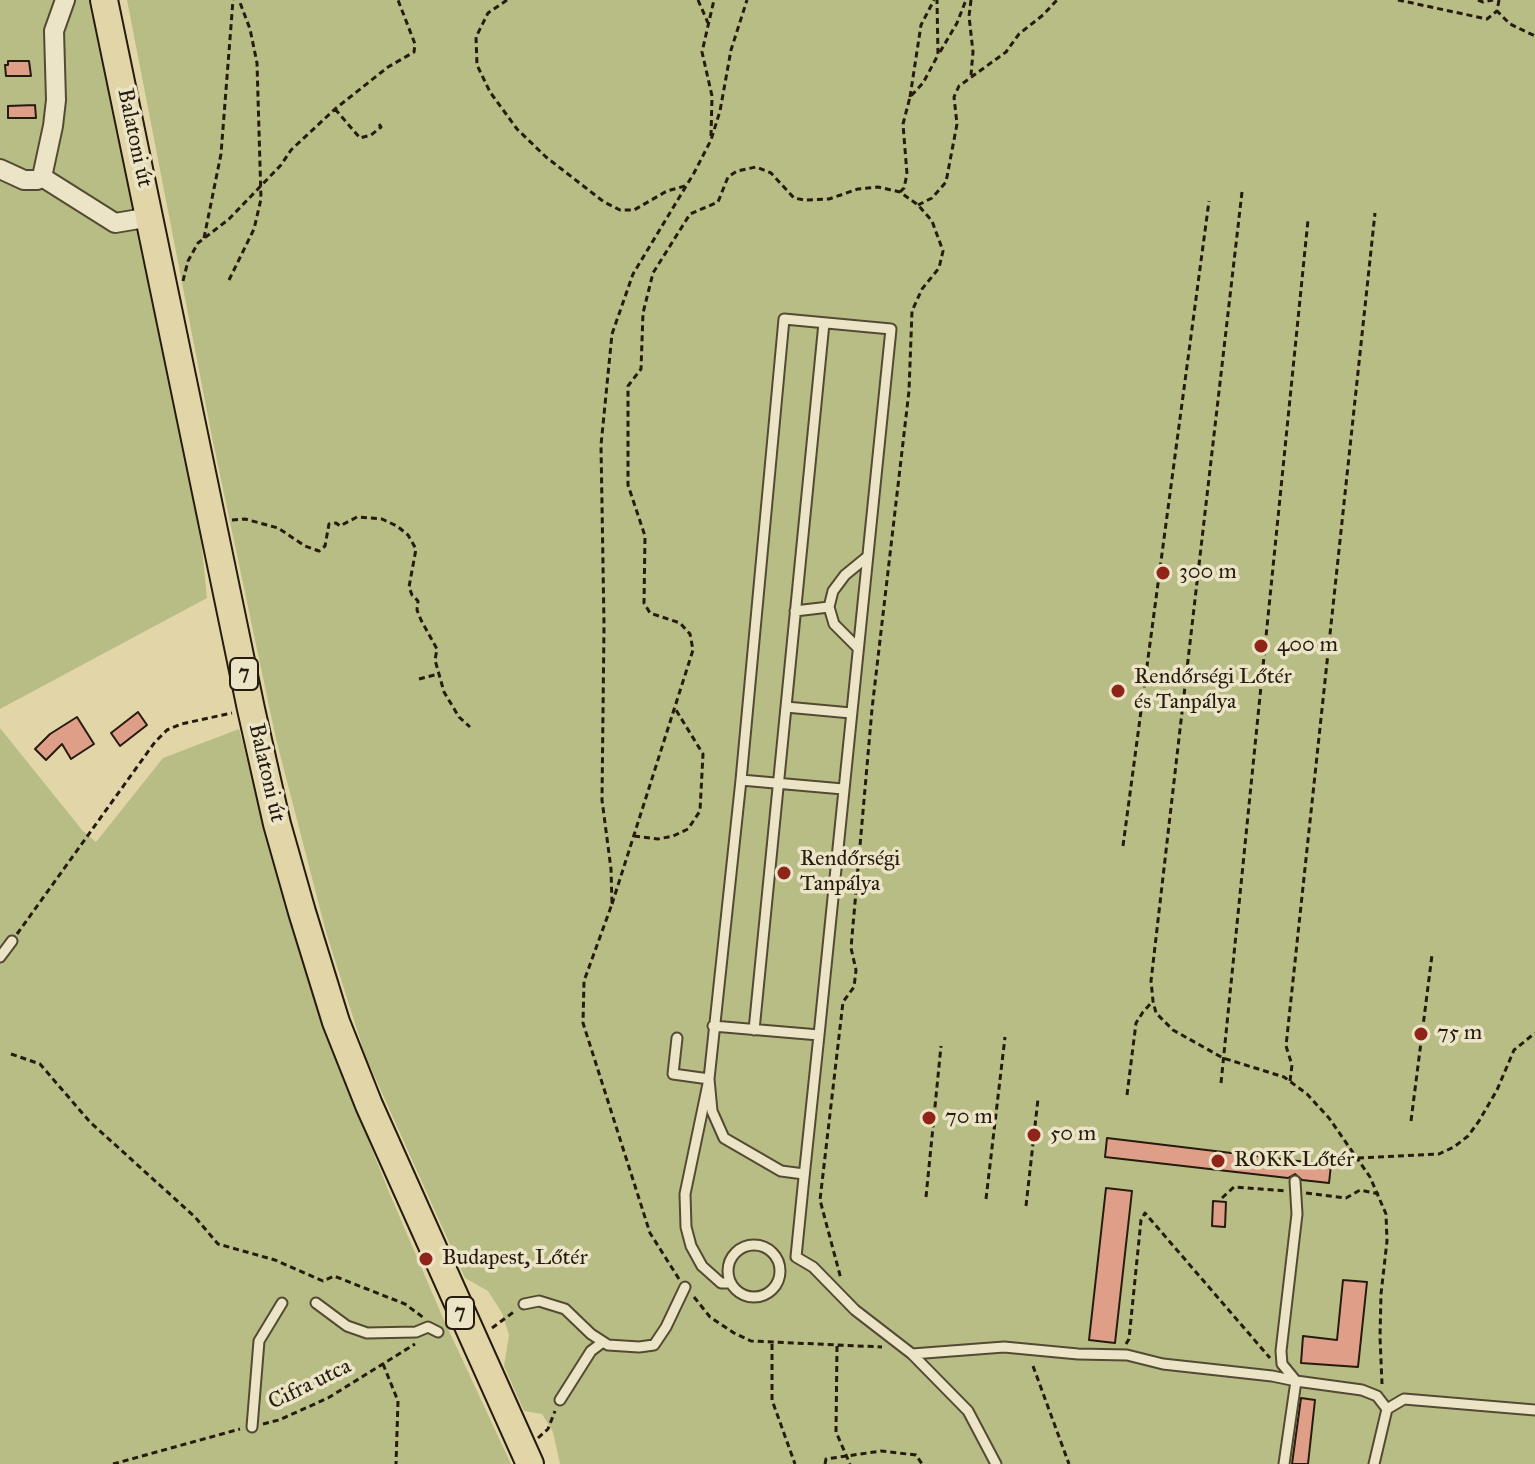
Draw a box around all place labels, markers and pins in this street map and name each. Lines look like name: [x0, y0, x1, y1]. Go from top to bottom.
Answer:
place label: 300 m: [1179, 560, 1237, 586]
marker: 300 m: [1154, 564, 1172, 582]
place label: 400 m: [1277, 633, 1338, 659]
marker: 400 m: [1252, 637, 1270, 655]
place label: Rendőrségi Lőtér és Tanpálya: [1134, 665, 1292, 716]
marker: Rendőrségi Lőtér és Tanpálya: [1109, 682, 1127, 700]
place label: Rendőrségi Tanpálya: [800, 847, 900, 898]
marker: Rendőrségi Tanpálya: [775, 864, 793, 882]
place label: 75 m: [1437, 1021, 1482, 1047]
marker: 75 m: [1412, 1025, 1430, 1043]
place label: 70 m: [945, 1105, 993, 1131]
marker: 70 m: [920, 1109, 938, 1127]
place label: 50 m: [1050, 1122, 1096, 1148]
marker: 50 m: [1025, 1126, 1043, 1144]
place label: ROKK Lőtér: [1234, 1148, 1354, 1174]
marker: ROKK Lőtér: [1209, 1152, 1227, 1170]
place label: Budapest, Lőtér: [442, 1246, 588, 1272]
marker: Budapest, Lőtér: [417, 1250, 435, 1268]

